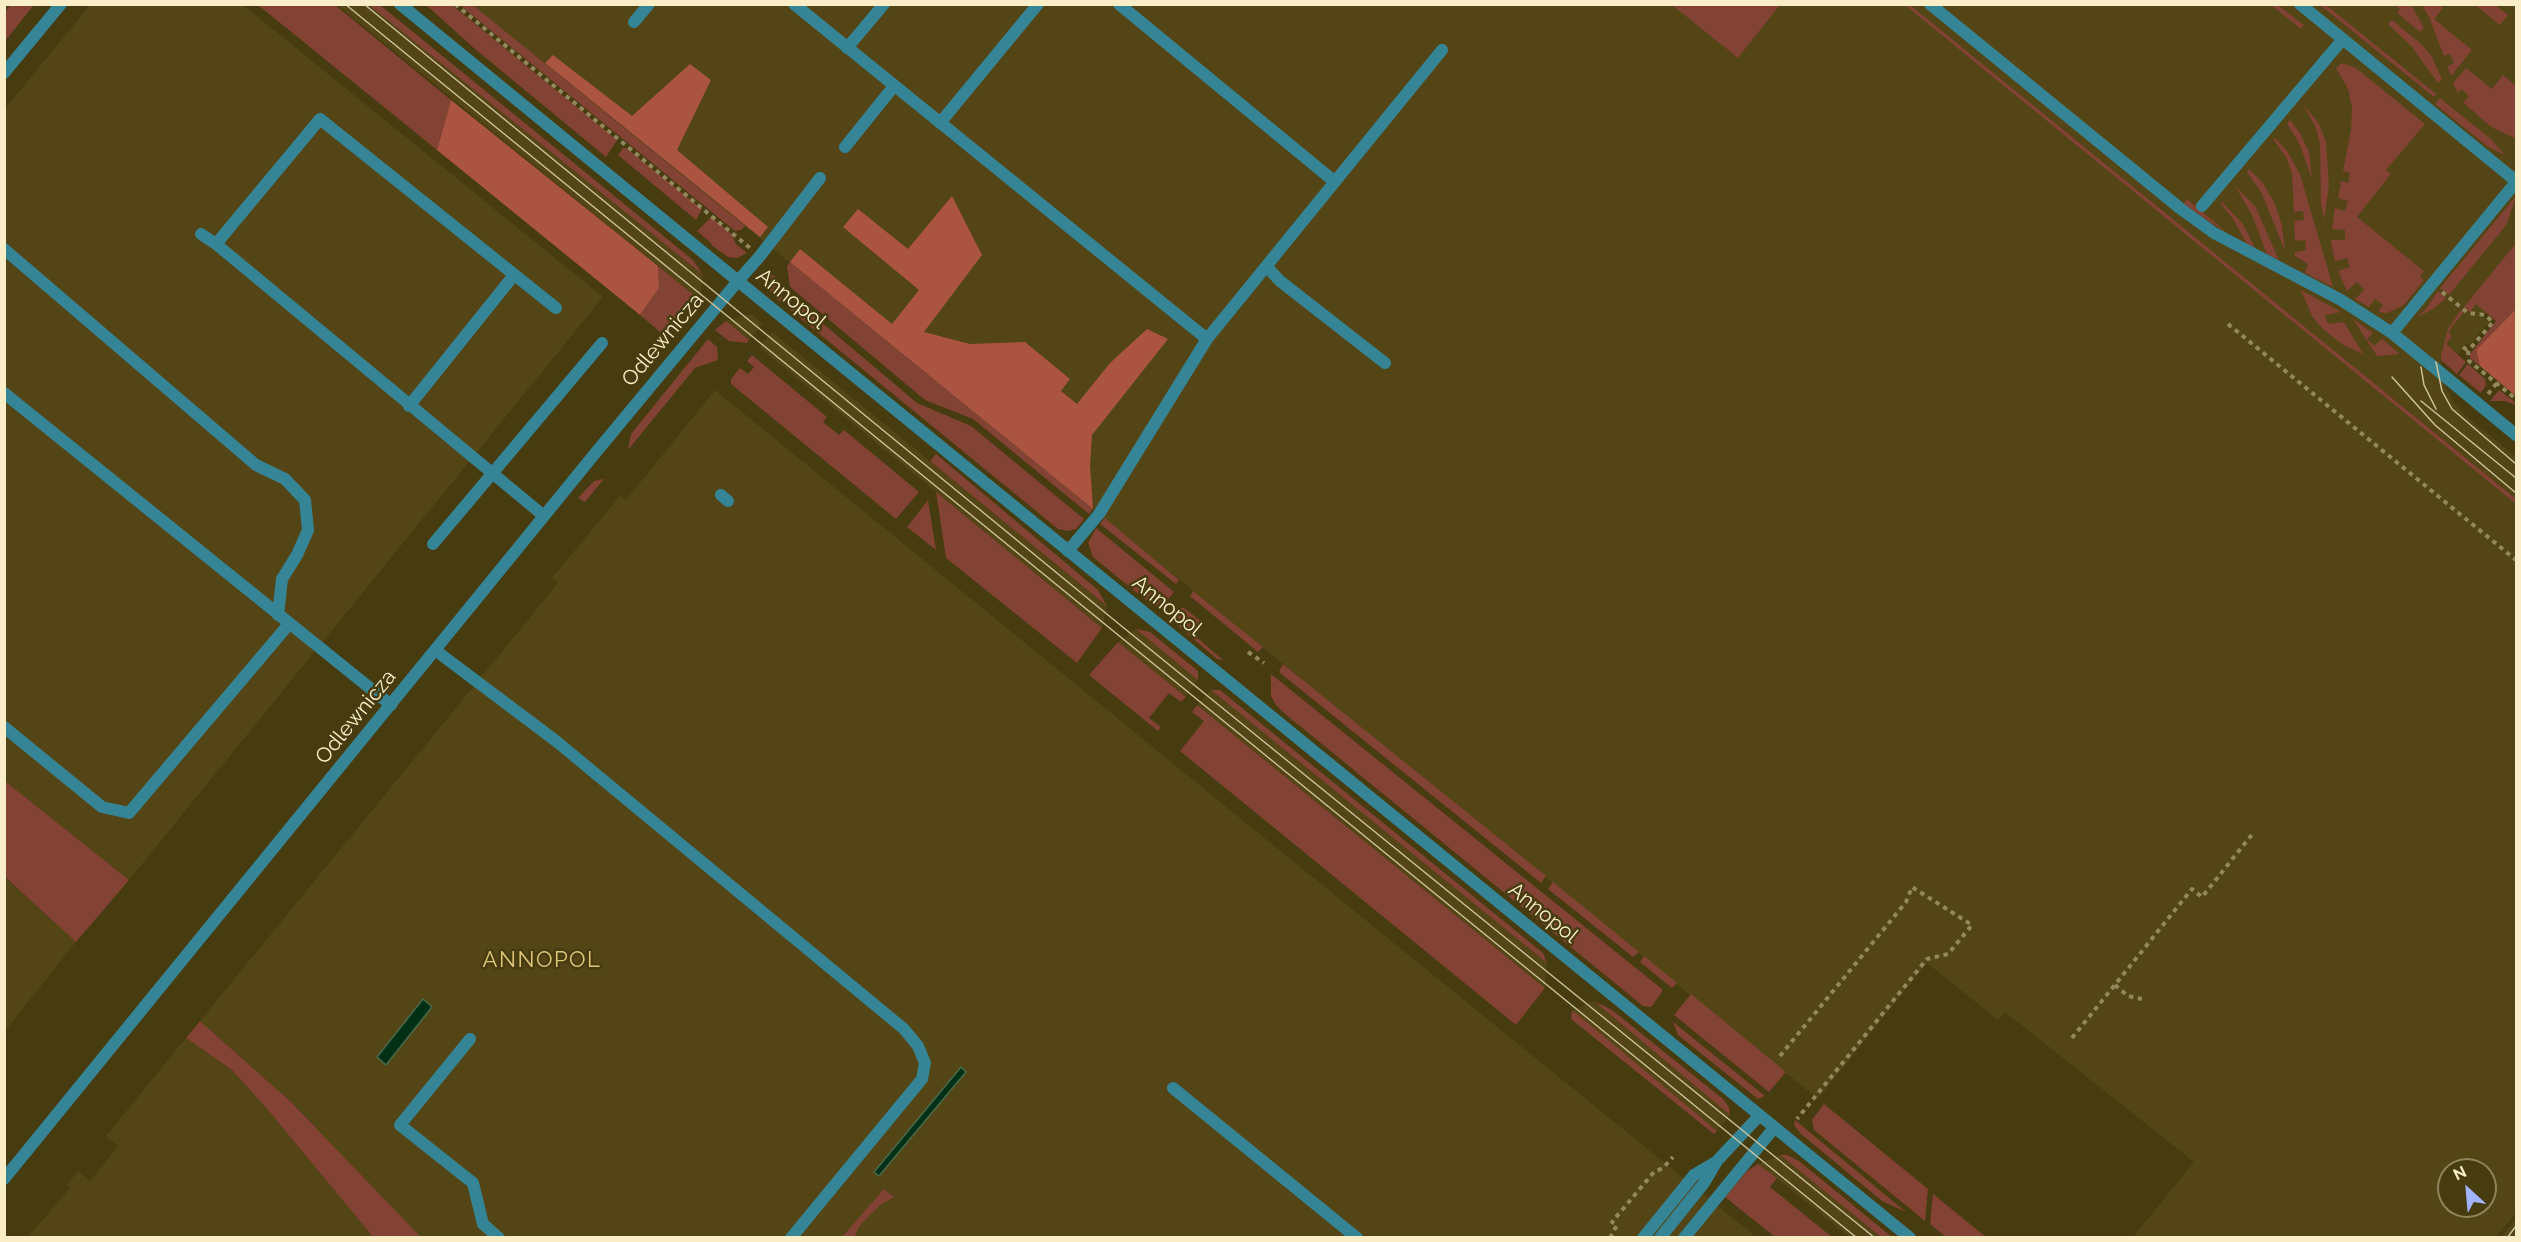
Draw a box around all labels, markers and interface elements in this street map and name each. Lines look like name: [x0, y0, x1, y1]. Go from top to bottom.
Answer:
street label: Annopol: [751, 263, 831, 335]
street label: Odlewnicza: [617, 288, 709, 392]
street label: Annopol: [1127, 570, 1207, 642]
street label: Odlewnicza: [310, 665, 402, 769]
street label: Annopol: [1503, 877, 1583, 949]
district label: ANNOPOL: [483, 947, 601, 973]
north arrow: [2437, 1158, 2497, 1218]
text: N: [2450, 1162, 2469, 1184]

